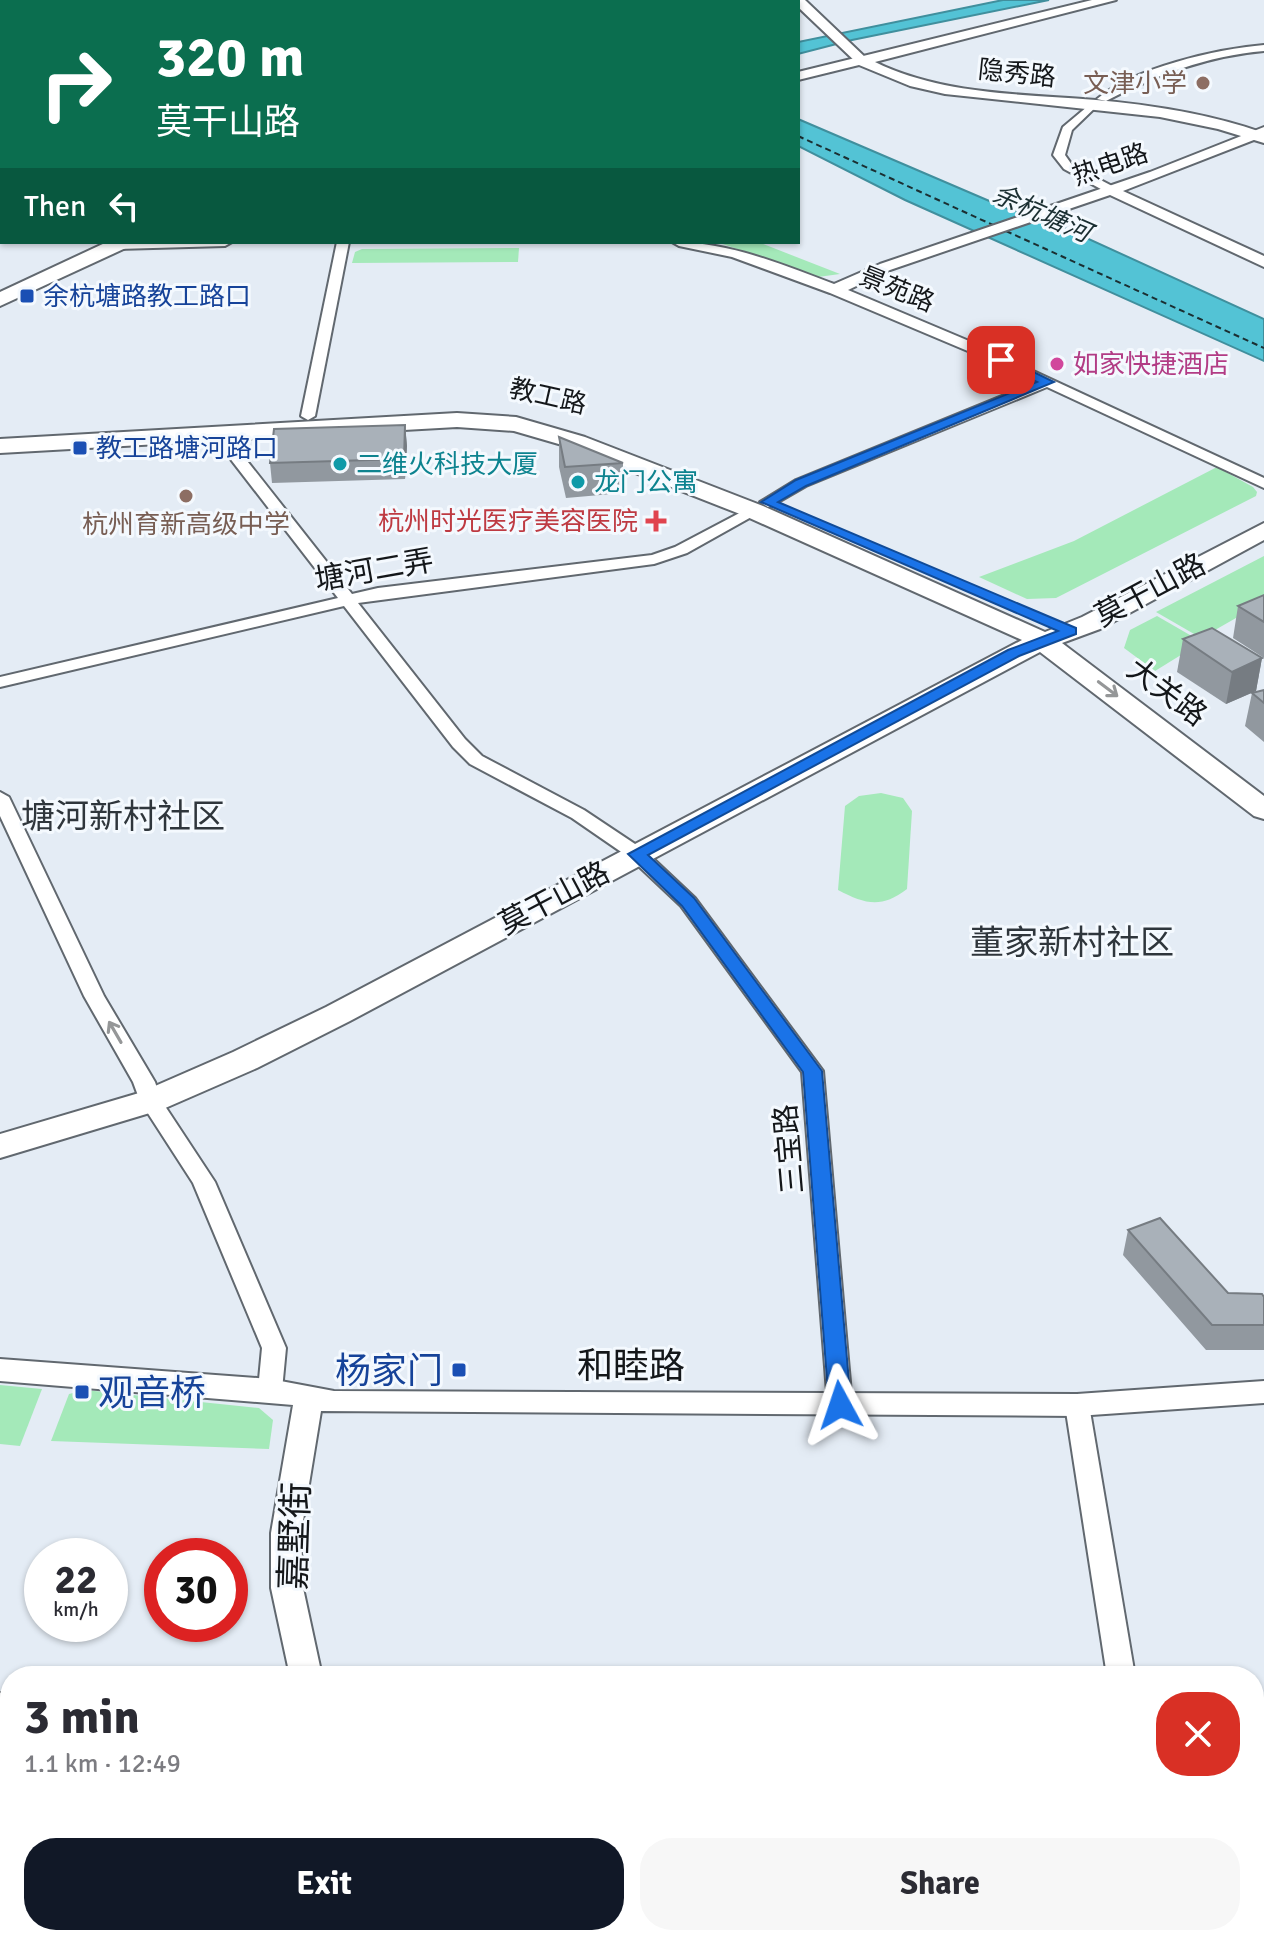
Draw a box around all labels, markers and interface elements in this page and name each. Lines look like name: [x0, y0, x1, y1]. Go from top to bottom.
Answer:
text: 320 m: [156, 23, 304, 92]
icon: right: [24, 32, 128, 136]
street label: 隐秀路: [976, 54, 1057, 94]
place label: 文津小学: [1083, 68, 1187, 100]
marker: 文津小学: [1194, 74, 1212, 92]
text: 莫干山路: [156, 100, 300, 145]
street label: 热电路: [1068, 137, 1152, 193]
water label: 余杭塘河: [988, 178, 1100, 252]
icon: left: [102, 184, 146, 228]
text: Then: [24, 188, 86, 225]
street label: 景苑路: [854, 260, 939, 319]
place label: 余杭塘路教工路口: [43, 281, 251, 313]
marker: 余杭塘路教工路口: [18, 287, 36, 305]
pin: [967, 326, 1035, 394]
icon: arrive: [979, 338, 1023, 382]
place label: 如家快捷酒店: [1073, 349, 1229, 381]
marker: 如家快捷酒店: [1048, 355, 1066, 373]
street label: 教工路: [506, 373, 589, 421]
place label: 教工路塘河路口: [96, 433, 278, 465]
marker: 教工路塘河路口: [71, 439, 89, 457]
place label: 二维火科技大厦: [356, 449, 538, 481]
marker: 二维火科技大厦: [331, 455, 349, 473]
place label: 龙门公寓: [594, 467, 698, 499]
marker: 龙门公寓: [569, 473, 587, 491]
marker: 杭州育新高级中学: [177, 487, 195, 505]
place label: 杭州时光医疗美容医院: [378, 506, 638, 538]
place label: 杭州育新高级中学: [82, 509, 290, 541]
marker: 杭州时光医疗美容医院: [645, 510, 667, 532]
street label: 塘河二弄: [312, 542, 436, 599]
street label: 莫干山路: [1089, 546, 1212, 635]
street label: 大关路: [1120, 651, 1214, 734]
one-way arrow: [1097, 681, 1118, 698]
district label: 塘河新村社区: [21, 796, 225, 838]
street label: 莫干山路: [493, 854, 616, 943]
district label: 董家新村社区: [970, 922, 1174, 964]
one-way arrow: [107, 1021, 123, 1044]
street label: 三宝路: [767, 1103, 812, 1195]
street label: 和睦路: [577, 1344, 685, 1389]
place label: 杨家门: [335, 1349, 443, 1394]
marker: 杨家门: [450, 1361, 468, 1379]
position arrow: [798, 1363, 882, 1447]
place label: 观音桥: [98, 1371, 206, 1416]
marker: 观音桥: [73, 1383, 91, 1401]
street label: 嘉墅街: [271, 1481, 320, 1591]
speed limit sign: 30: [144, 1538, 248, 1642]
text: 22: [54, 1555, 98, 1605]
text: km/h: [53, 1597, 99, 1622]
text: 3 min: [24, 1688, 140, 1747]
button: close: [1156, 1692, 1240, 1776]
text: 1.1 km · 12:49: [24, 1748, 181, 1780]
button: Exit: [24, 1838, 624, 1930]
button: Share: [640, 1838, 1240, 1930]

